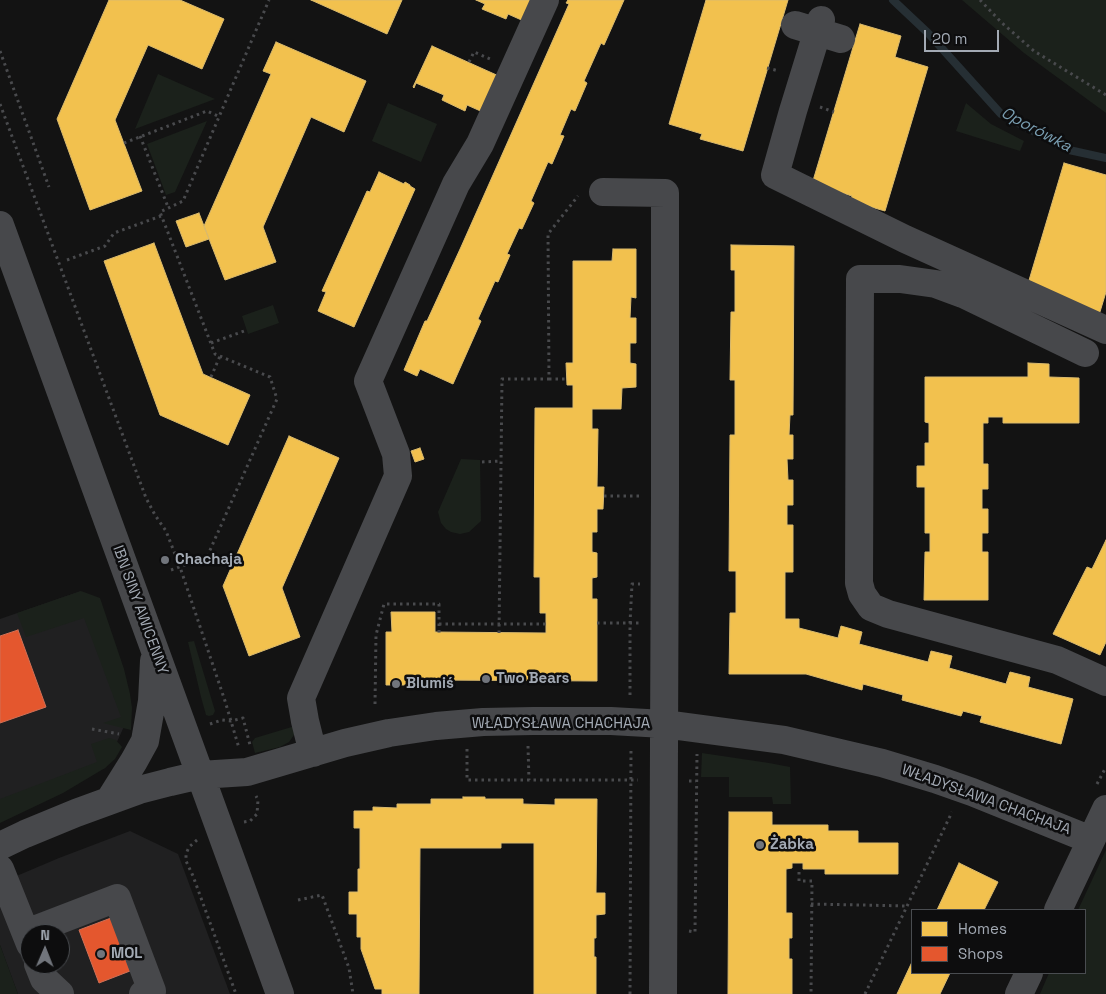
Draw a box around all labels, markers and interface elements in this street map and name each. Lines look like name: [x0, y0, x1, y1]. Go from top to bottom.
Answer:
scale bar: [926, 20, 1001, 52]
text: 20 m: [932, 29, 967, 48]
water label: Oporówka: [998, 103, 1074, 157]
street label: IBN SINY AWICENNY: [108, 543, 172, 677]
place label: Chachaja: [175, 551, 242, 569]
marker: Chachaja: [159, 554, 171, 566]
place label: Two Bears: [496, 670, 569, 688]
marker: Two Bears: [480, 673, 492, 685]
place label: Blumiś: [406, 675, 454, 693]
marker: Blumiś: [390, 678, 402, 690]
street label: WŁADYSŁAWA CHACHAJA: [472, 715, 650, 733]
street label: WŁADYSŁAWA CHACHAJA: [899, 761, 1073, 839]
place label: Żabka: [770, 836, 814, 854]
marker: Żabka: [754, 839, 766, 851]
legend: [911, 909, 1086, 974]
text: Homes: [958, 919, 1007, 938]
north arrow: [20, 924, 70, 974]
text: N: [40, 926, 50, 944]
text: Shops: [958, 944, 1003, 963]
place label: MOL: [111, 945, 142, 963]
marker: MOL: [95, 948, 107, 960]

